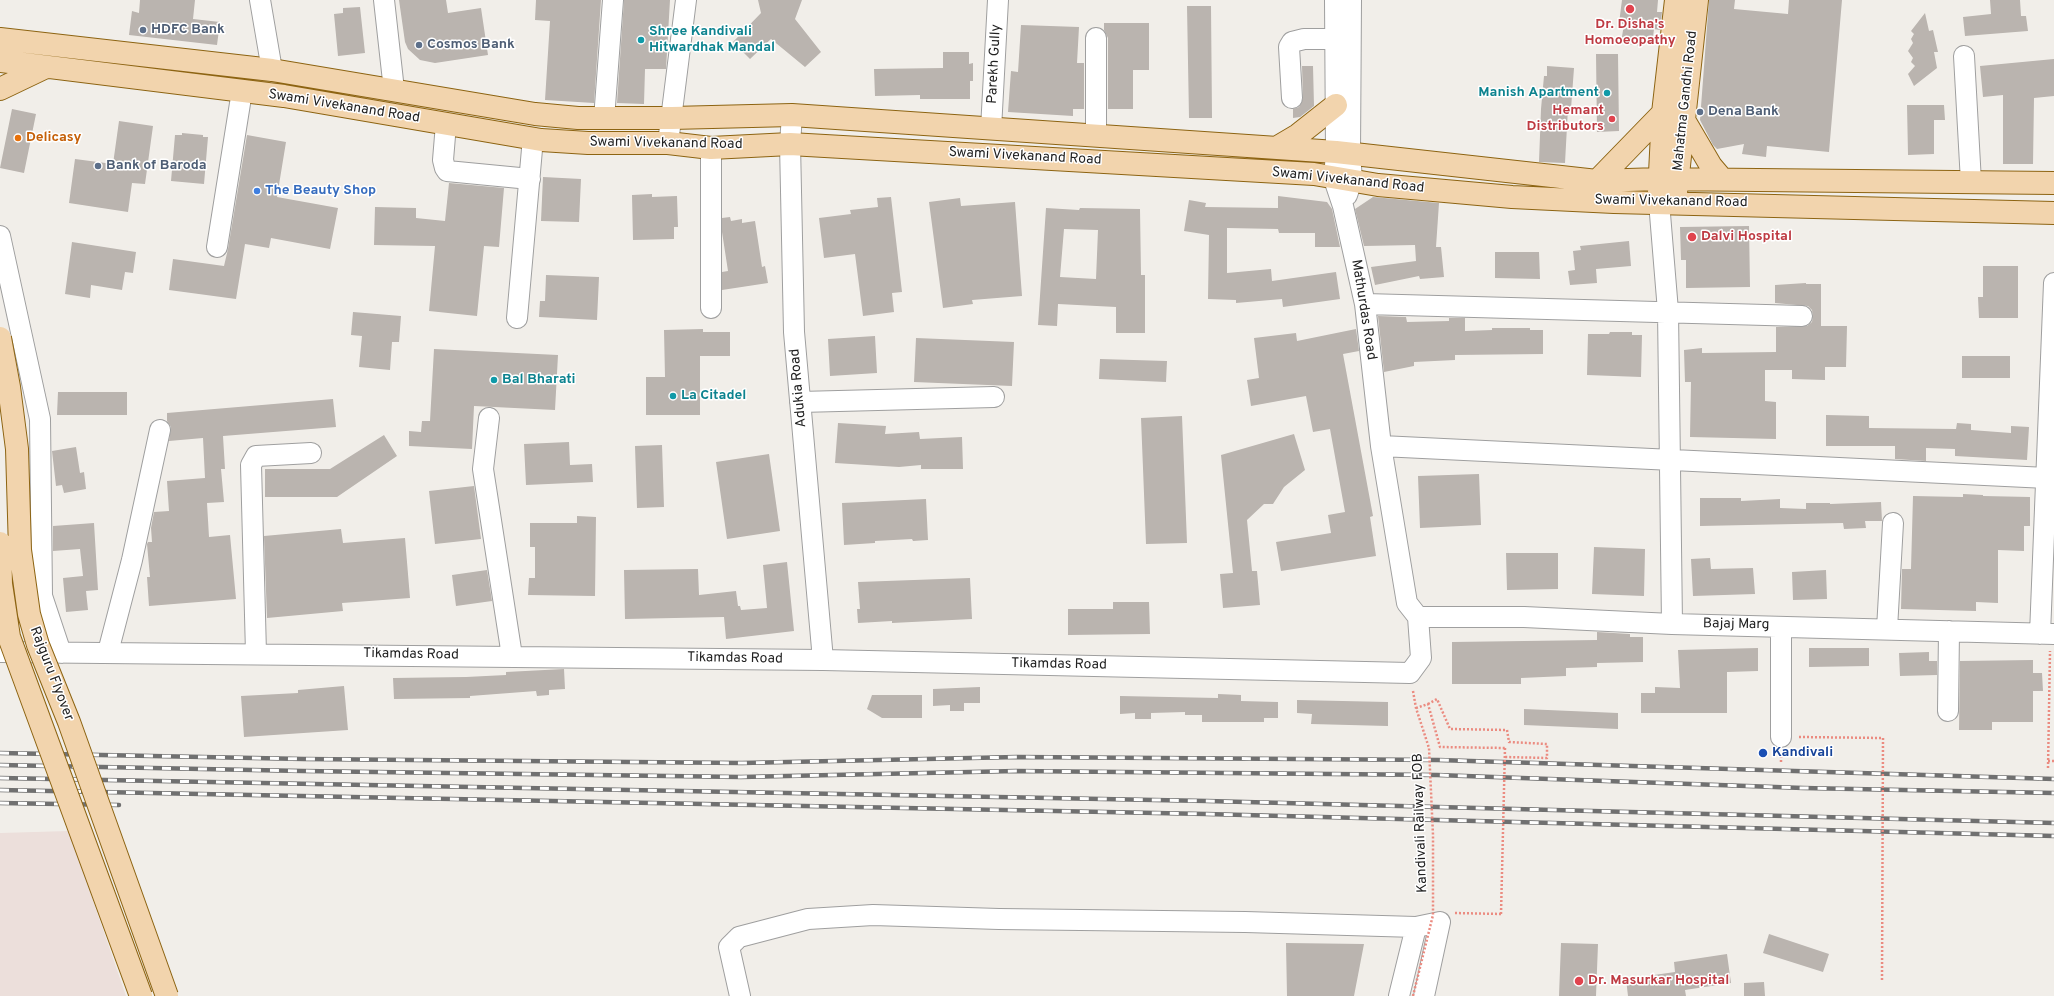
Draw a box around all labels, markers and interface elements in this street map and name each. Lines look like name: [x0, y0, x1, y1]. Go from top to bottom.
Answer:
marker: Dr. Disha's Homoeopathy: [1624, 3, 1636, 15]
place label: Dr. Disha's Homoeopathy: [1584, 17, 1676, 50]
place label: HDFC Bank: [151, 22, 225, 38]
place label: Shree Kandivali Hitwardhak Mandal: [649, 24, 775, 56]
street label: Parekh Gully: [985, 24, 1005, 104]
marker: HDFC Bank: [138, 25, 148, 35]
street label: Mahatma Gandhi Road: [1670, 30, 1702, 172]
marker: Shree Kandivali Hitwardhak Mandal: [636, 35, 646, 45]
place label: Cosmos Bank: [427, 37, 515, 53]
marker: Cosmos Bank: [414, 40, 424, 50]
place label: Manish Apartment: [1478, 85, 1599, 101]
street label: Swami Vivekanand Road: [267, 87, 421, 127]
marker: Manish Apartment: [1602, 88, 1612, 98]
place label: Hemant Distributors: [1527, 103, 1604, 136]
place label: Dena Bank: [1708, 104, 1779, 120]
marker: Dena Bank: [1695, 107, 1705, 117]
marker: Hemant Distributors: [1607, 114, 1617, 124]
place label: Delicasy: [26, 130, 81, 146]
marker: Delicasy: [13, 133, 23, 143]
street label: Swami Vivekanand Road: [589, 134, 743, 154]
street label: Swami Vivekanand Road: [948, 145, 1102, 169]
place label: Bank of Baroda: [106, 158, 207, 174]
marker: Bank of Baroda: [93, 161, 103, 171]
street label: Swami Vivekanand Road: [1271, 165, 1425, 197]
place label: The Beauty Shop: [265, 183, 376, 199]
marker: The Beauty Shop: [252, 186, 262, 196]
street label: Swami Vivekanand Road: [1594, 192, 1748, 212]
place label: Dalvi Hospital: [1701, 229, 1792, 245]
marker: Dalvi Hospital: [1686, 231, 1698, 243]
street label: Mathurdas Road: [1347, 259, 1379, 361]
street label: Adukia Road: [787, 348, 811, 428]
place label: Bal Bharati: [502, 372, 575, 388]
marker: Bal Bharati: [489, 375, 499, 385]
place label: La Citadel: [681, 388, 746, 404]
marker: La Citadel: [668, 391, 678, 401]
street label: Bajaj Marg: [1703, 616, 1769, 634]
street label: Rajguru Flyover: [25, 624, 77, 724]
street label: Tikamdas Road: [363, 646, 459, 664]
street label: Tikamdas Road: [687, 650, 783, 668]
street label: Tikamdas Road: [1011, 656, 1107, 674]
place label: Kandivali: [1772, 745, 1833, 761]
marker: Kandivali: [1757, 747, 1769, 759]
street label: Kandivali Railway FOB: [1410, 753, 1432, 893]
place label: Dr. Masurkar Hospital: [1588, 973, 1729, 989]
marker: Dr. Masurkar Hospital: [1573, 975, 1585, 987]

